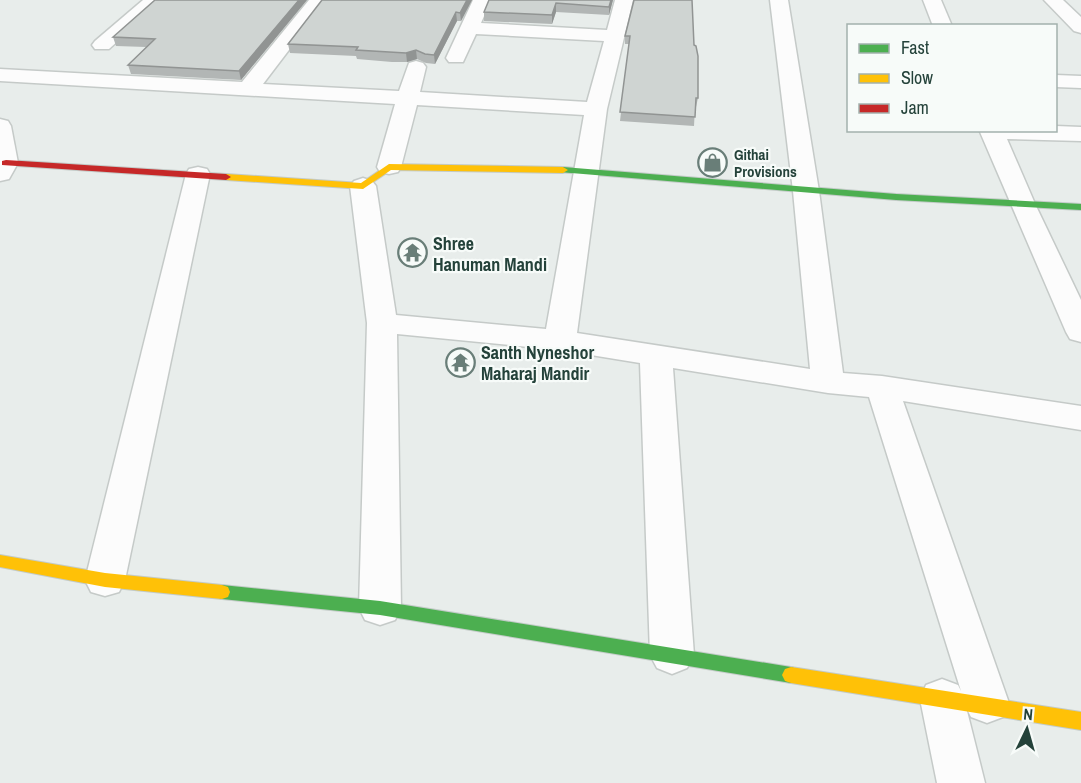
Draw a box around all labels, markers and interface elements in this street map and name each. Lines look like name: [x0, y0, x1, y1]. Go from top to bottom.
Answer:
legend: [847, 24, 1057, 132]
text: Fast: [901, 35, 929, 60]
text: Slow: [901, 65, 933, 90]
text: Jam: [901, 95, 929, 120]
place label: Githai Provisions: [734, 144, 797, 182]
shop icon: Githai Provisions: [697, 147, 729, 179]
place label: Shree Hanuman Mandi: [433, 231, 547, 277]
temple icon: Shree Hanuman Mandi: [396, 237, 428, 269]
place label: Santh Nyneshor Maharaj Mandir: [481, 340, 594, 386]
temple icon: Santh Nyneshor Maharaj Mandir: [444, 346, 476, 378]
north arrow: [997, 699, 1057, 759]
text: N: [1023, 703, 1034, 725]

